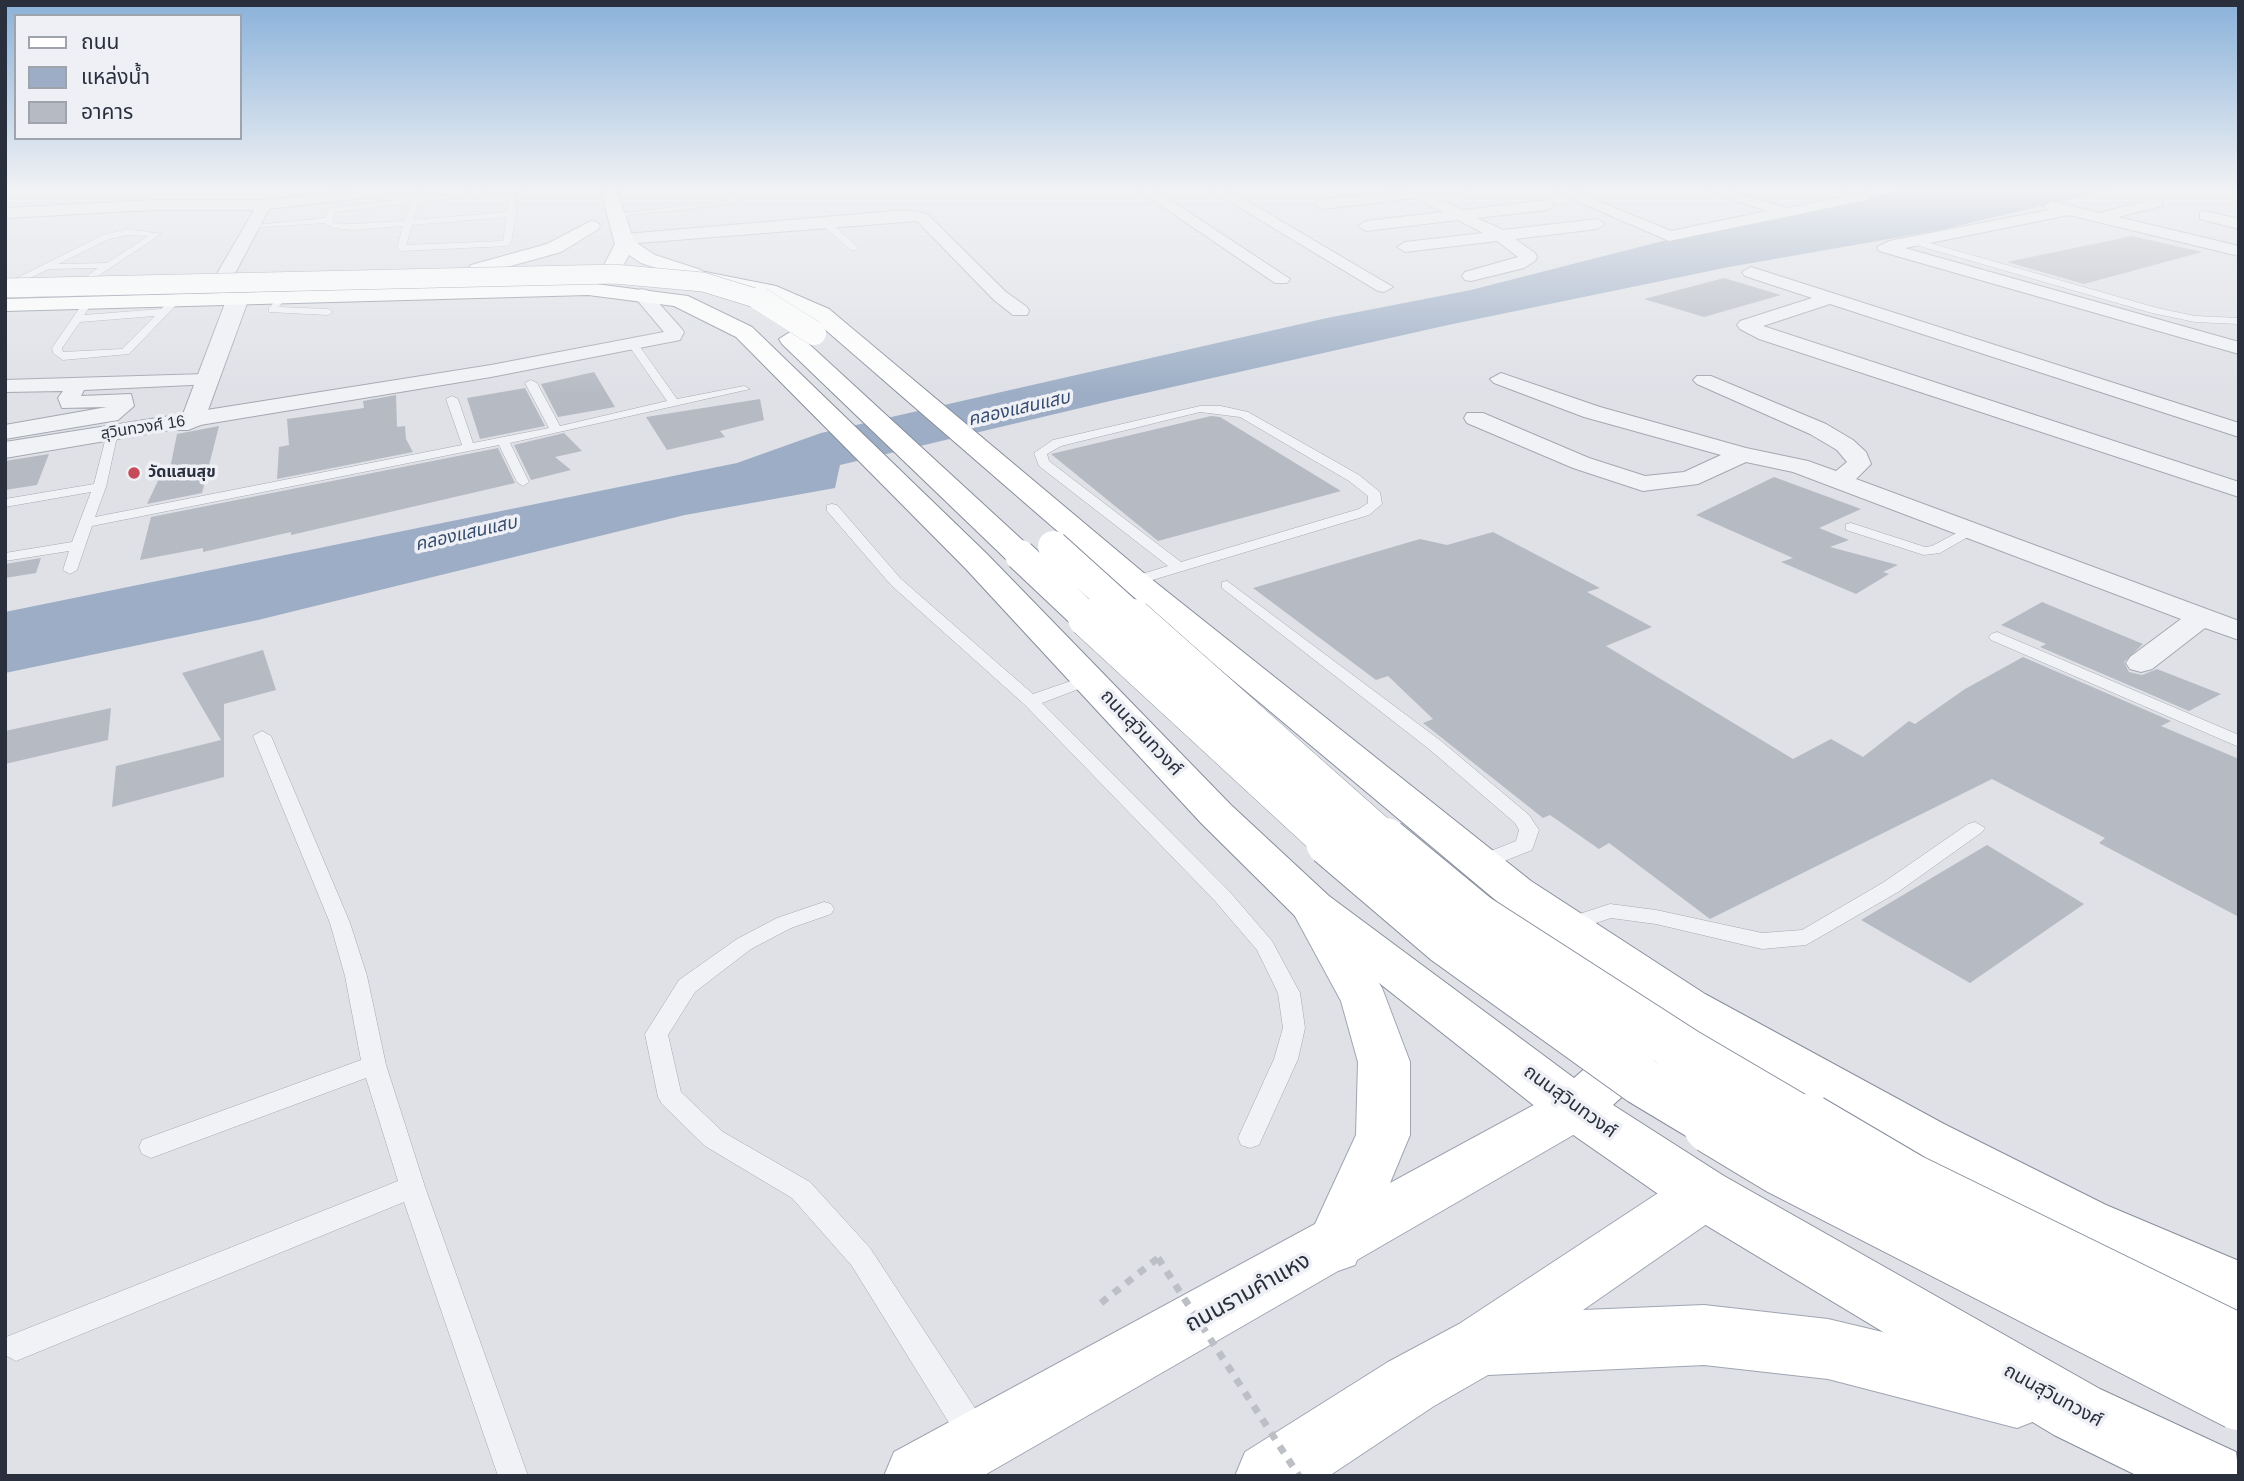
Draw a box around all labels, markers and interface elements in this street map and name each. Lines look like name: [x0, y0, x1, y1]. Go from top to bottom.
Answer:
legend: [14, 14, 242, 140]
text: ถนน: [81, 30, 119, 53]
text: แหล่งน้ำ: [81, 65, 150, 88]
text: อาคาร: [81, 100, 133, 123]
water label: คลองแสนแสบ: [966, 387, 1072, 431]
street label: สุวินทวงศ์ 16: [99, 412, 187, 444]
place label: วัดแสนสุข: [148, 463, 216, 483]
marker: วัดแสนสุข: [126, 465, 142, 481]
water label: คลองแสนแสบ: [413, 512, 519, 556]
street label: ถนนสุวินทวงศ์: [1095, 685, 1187, 781]
street label: ถนนสุวินทวงศ์: [1519, 1061, 1621, 1143]
street label: ถนนรามคำแหง: [1180, 1247, 1316, 1339]
street label: ถนนสุวินทวงศ์: [2000, 1359, 2106, 1433]

